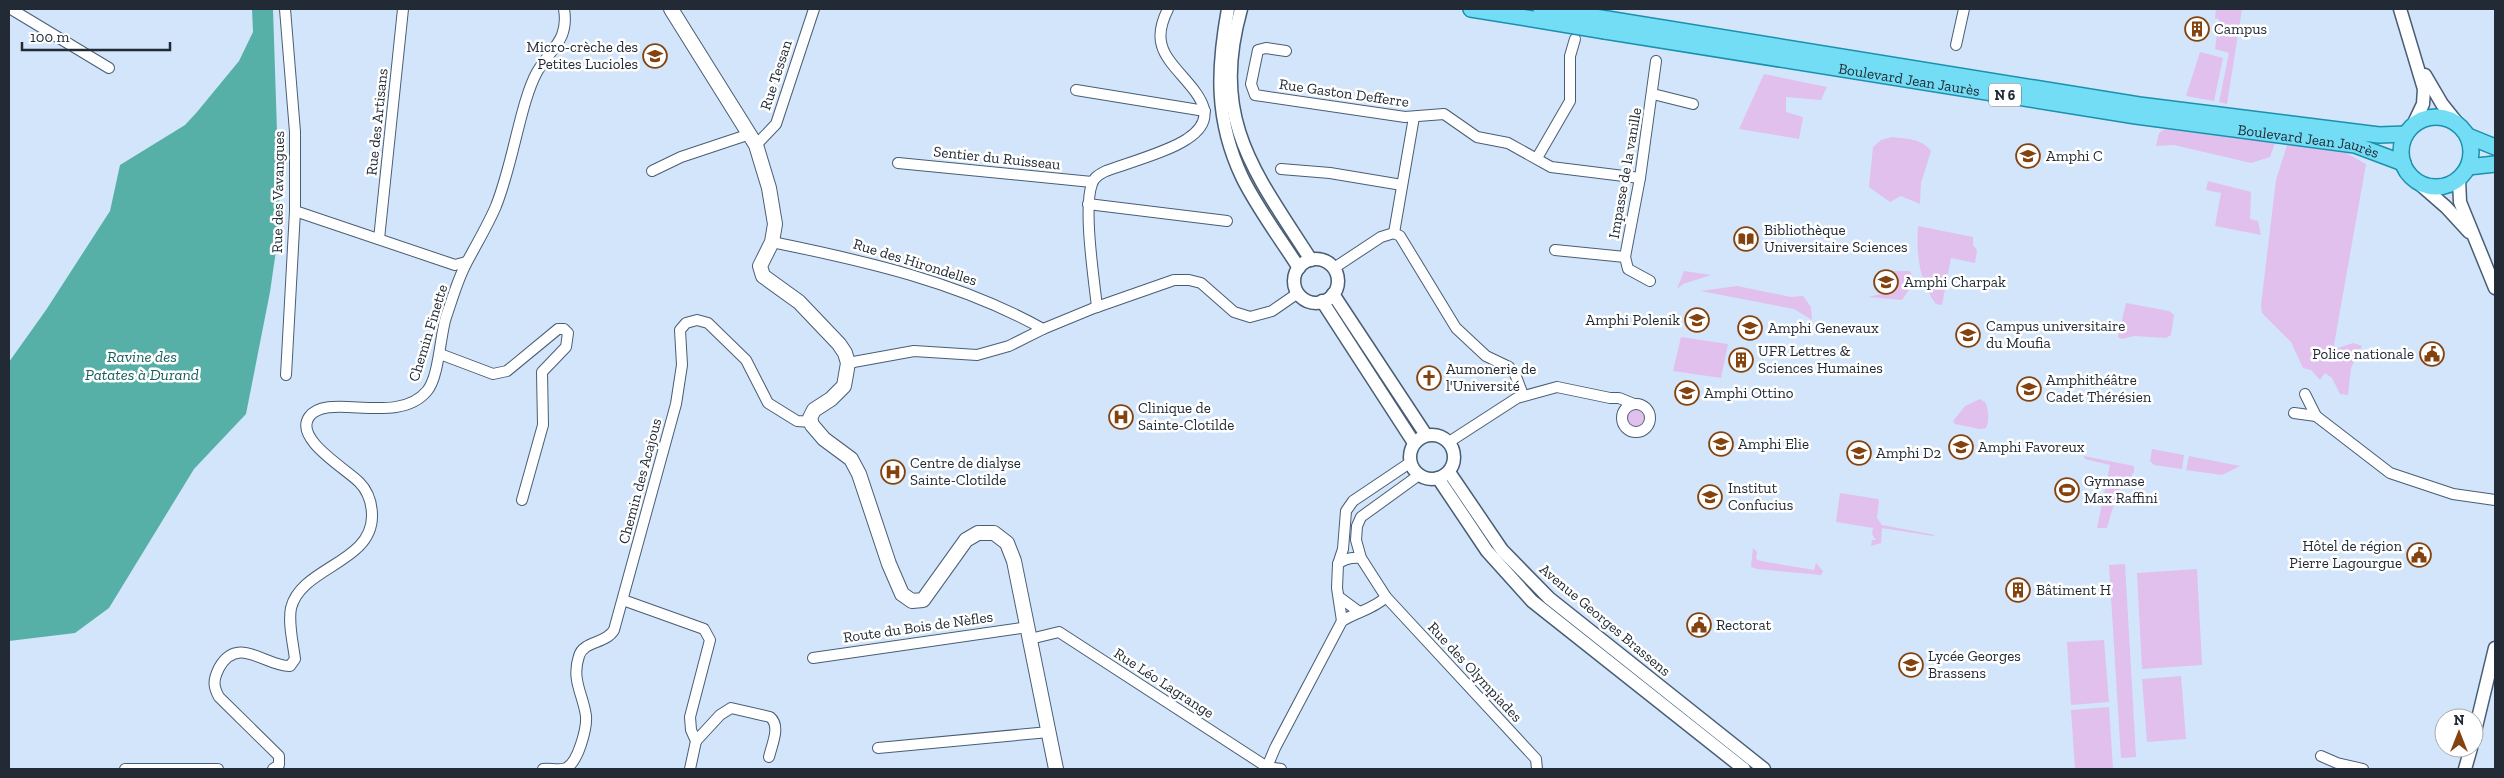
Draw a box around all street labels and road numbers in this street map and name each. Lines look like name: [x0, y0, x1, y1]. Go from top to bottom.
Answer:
street label: Rue Tessan: [756, 37, 796, 112]
street label: Boulevard Jean Jaurès: [1837, 59, 1981, 100]
street label: Rue des Artisans: [362, 68, 392, 176]
street label: Rue Gaston Defferre: [1278, 75, 1410, 111]
road number: N 6: [1989, 84, 2021, 106]
street label: Impasse de la vanille: [1605, 106, 1645, 240]
street label: Boulevard Jean Jaurès: [2237, 121, 2381, 162]
street label: Rue des Vavangues: [268, 131, 288, 253]
street label: Sentier du Ruisseau: [933, 142, 1062, 174]
street label: Rue des Hirondelles: [851, 235, 979, 289]
street label: Chemin Finette: [405, 282, 451, 384]
street label: Chemin des Acajous: [615, 416, 665, 546]
street label: Avenue Georges Brassens: [1536, 560, 1674, 680]
street label: Route du Bois de Nèfles: [842, 608, 994, 646]
street label: Rue des Olympiades: [1424, 618, 1526, 726]
street label: Rue Léo Lagrange: [1111, 644, 1217, 722]

